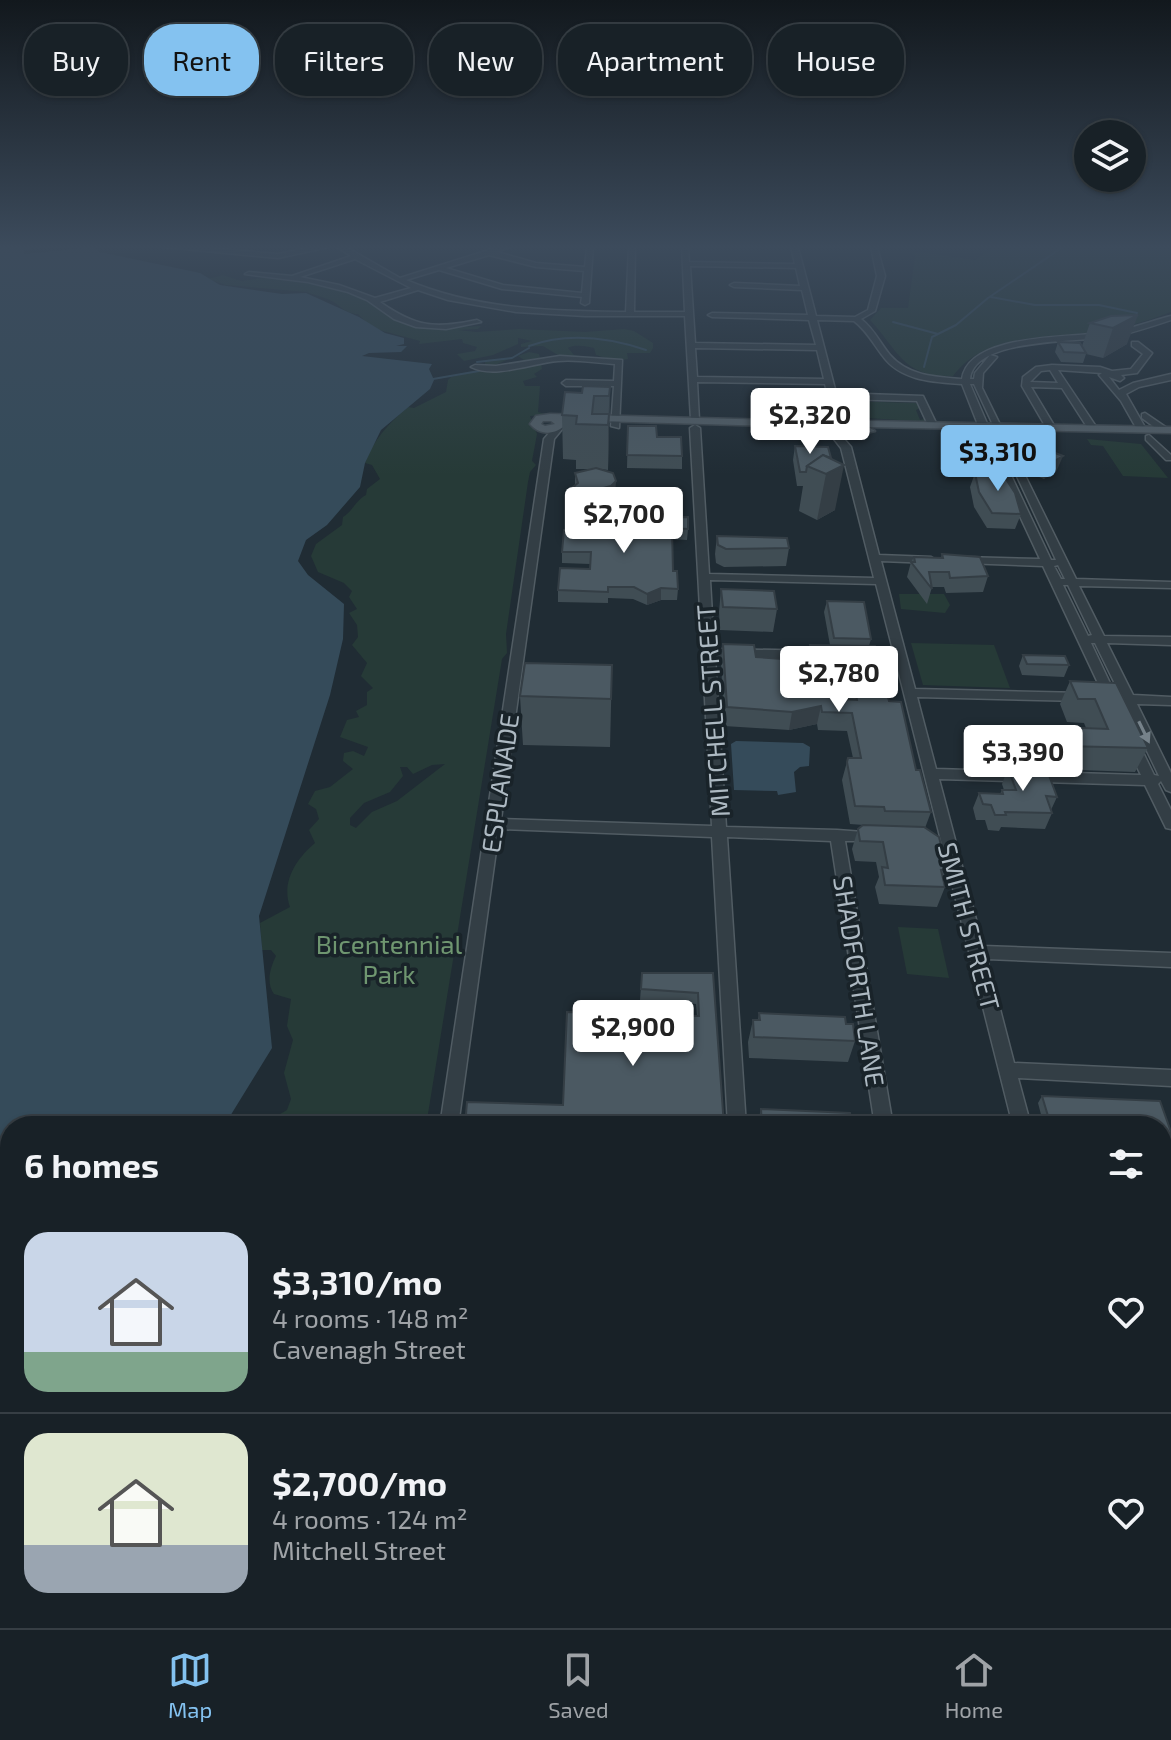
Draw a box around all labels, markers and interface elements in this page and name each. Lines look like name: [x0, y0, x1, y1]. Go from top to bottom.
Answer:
chip: Buy: [24, 24, 128, 96]
chip: Rent: [144, 24, 259, 96]
chip: Filters: [275, 24, 413, 96]
chip: New: [429, 24, 542, 96]
chip: Apartment: [558, 24, 752, 96]
chip: House: [768, 24, 904, 96]
map controls: [1074, 120, 1146, 192]
button: layers: [1074, 120, 1146, 192]
pin: $2,320: [745, 388, 875, 456]
text: $2,320: [769, 398, 851, 429]
pin: $3,310: [933, 425, 1063, 493]
text: $3,310: [959, 435, 1037, 466]
pin: $2,700: [559, 487, 689, 555]
text: $2,700: [583, 497, 665, 528]
street label: MITCHELL STREET: [689, 604, 735, 818]
pin: $2,780: [774, 646, 904, 714]
text: $2,780: [798, 656, 880, 687]
street label: ESPLANADE: [474, 711, 524, 855]
one-way arrow: [1137, 721, 1151, 744]
pin: $3,390: [958, 725, 1088, 793]
text: $3,390: [982, 735, 1064, 766]
street label: SMITH STREET: [933, 839, 1007, 1013]
street label: SHADFORTH LANE: [828, 873, 892, 1089]
park label: Bicentennial Park: [316, 928, 463, 989]
pin: $2,900: [568, 1000, 698, 1068]
text: $2,900: [591, 1010, 675, 1041]
icon: filters: [1104, 1142, 1148, 1186]
text: 6 homes: [24, 1144, 159, 1185]
text: $3,310/mo: [272, 1261, 442, 1302]
icon: home: [88, 1264, 184, 1360]
icon: heart: [1104, 1290, 1148, 1334]
text: 4 rooms · 148 m²: [272, 1302, 469, 1333]
text: Cavenagh Street: [272, 1333, 466, 1364]
text: $2,700/mo: [272, 1462, 447, 1503]
icon: home: [88, 1465, 184, 1561]
icon: heart: [1104, 1491, 1148, 1535]
text: 4 rooms · 124 m²: [272, 1503, 467, 1534]
text: Mitchell Street: [272, 1534, 446, 1565]
tab: Map: [168, 1648, 212, 1722]
tab: Saved: [548, 1648, 609, 1722]
tab: Home: [945, 1648, 1003, 1722]

